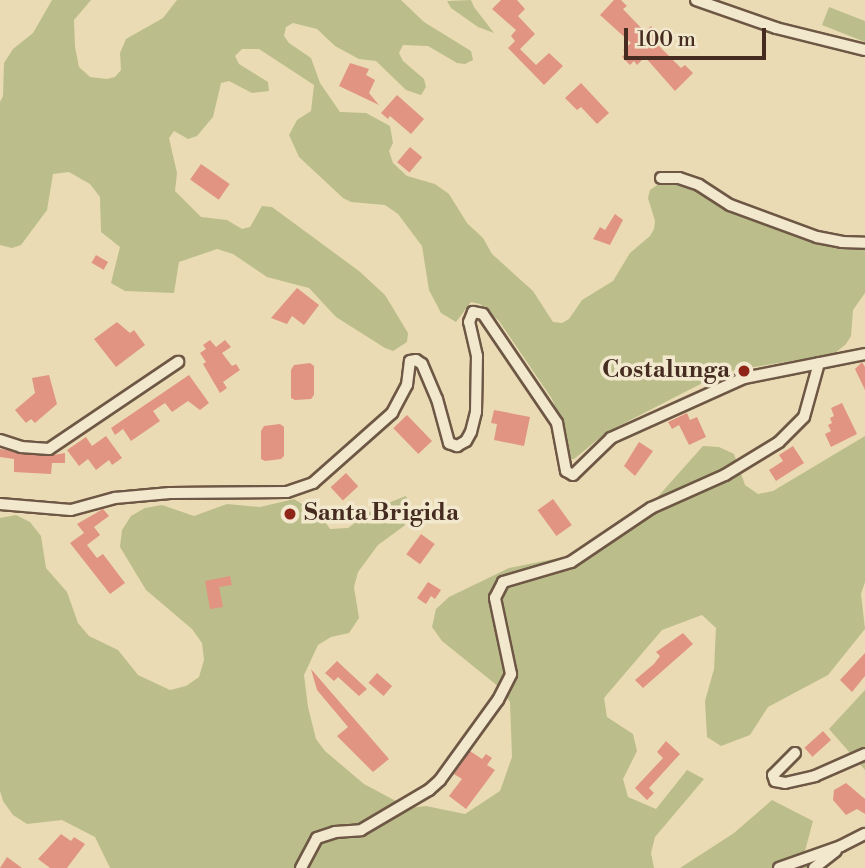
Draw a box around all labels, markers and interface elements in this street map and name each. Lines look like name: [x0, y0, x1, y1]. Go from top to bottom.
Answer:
scale bar: [627, 14, 769, 58]
text: 100 m: [637, 27, 696, 53]
place label: Costalunga: [602, 357, 730, 385]
marker: Costalunga: [736, 363, 752, 379]
place label: Santa Brigida: [304, 500, 459, 528]
marker: Santa Brigida: [282, 506, 298, 522]

